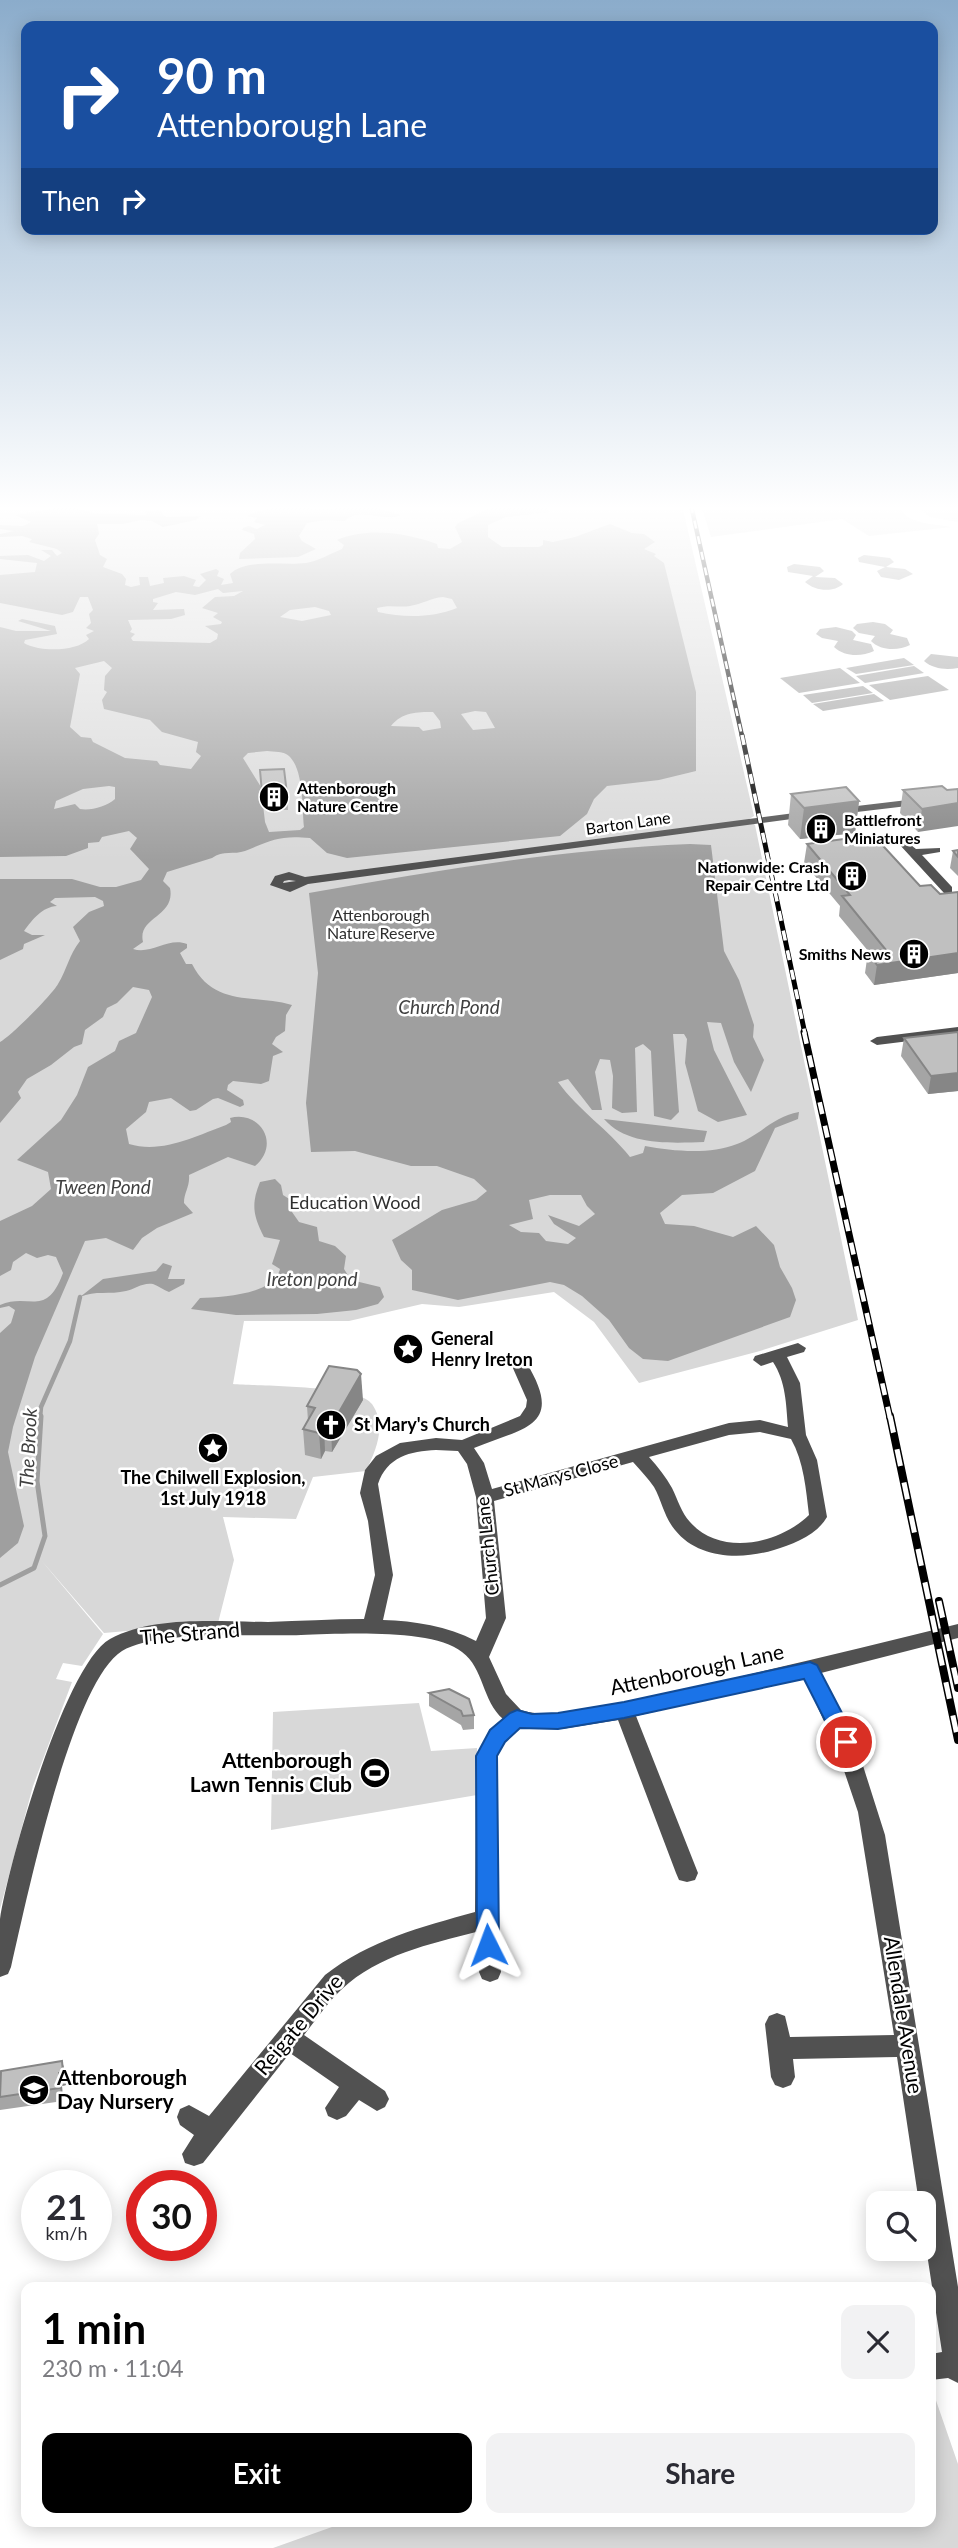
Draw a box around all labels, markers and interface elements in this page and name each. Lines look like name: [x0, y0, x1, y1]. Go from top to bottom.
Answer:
text: 90 m: [157, 46, 267, 104]
icon: right: [42, 49, 133, 140]
text: Attenborough Lane: [157, 105, 427, 144]
icon: right: [114, 182, 152, 220]
text: Then: [42, 185, 100, 217]
place label: Attenborough Nature Centre: [296, 778, 399, 815]
building icon: Attenborough Nature Centre: [257, 780, 291, 814]
street label: Barton Lane: [584, 807, 672, 838]
place label: Battlefront Miniatures: [844, 810, 922, 847]
building icon: Battlefront Miniatures: [804, 812, 838, 846]
place label: Nationwide: Crash Repair Centre Ltd: [697, 857, 829, 894]
building icon: Nationwide: Crash Repair Centre Ltd: [835, 859, 869, 893]
park label: Attenborough Nature Reserve: [327, 905, 435, 942]
building icon: Smiths News: [897, 937, 931, 971]
place label: Smiths News: [799, 944, 891, 963]
water label: Church Pond: [398, 995, 500, 1018]
water label: Tween Pond: [55, 1175, 151, 1198]
park label: Education Wood: [289, 1191, 421, 1213]
water label: Ireton pond: [266, 1267, 358, 1290]
place label: General Henry Ireton: [431, 1327, 533, 1370]
place icon: General Henry Ireton: [391, 1332, 425, 1366]
water label: The Brook: [14, 1406, 41, 1488]
church icon: St Mary's Church: [314, 1408, 348, 1442]
place label: St Mary's Church: [354, 1413, 490, 1435]
place icon: The Chilwell Explosion, 1st July 1918: [196, 1431, 230, 1465]
street label: St Marys Close: [501, 1449, 620, 1501]
place label: The Chilwell Explosion, 1st July 1918: [120, 1466, 306, 1509]
street label: Church Lane: [471, 1496, 503, 1597]
street label: The Strand: [139, 1616, 241, 1649]
street label: Attenborough Lane: [607, 1638, 786, 1699]
pin: [816, 1712, 876, 1772]
icon: arrive: [827, 1723, 865, 1761]
place label: Attenborough Lawn Tennis Club: [190, 1747, 352, 1796]
sports icon: Attenborough Lawn Tennis Club: [358, 1756, 392, 1790]
position arrow: [451, 1908, 525, 1982]
street label: Allendale Avenue: [880, 1934, 929, 2095]
street label: Reigate Drive: [248, 1969, 347, 2079]
place label: Attenborough Day Nursery: [56, 2064, 187, 2113]
school or university icon: Attenborough Day Nursery: [17, 2073, 51, 2107]
speed limit sign: 30: [126, 2170, 217, 2261]
text: 21: [46, 2185, 87, 2227]
map controls: [866, 2191, 936, 2261]
button: search: [866, 2191, 936, 2261]
text: km/h: [45, 2222, 88, 2244]
text: 1 min: [42, 2303, 146, 2353]
button: close: [841, 2305, 915, 2379]
text: 230 m · 11:04: [42, 2354, 184, 2382]
button: Exit: [42, 2433, 472, 2513]
button: Share: [486, 2433, 915, 2513]

